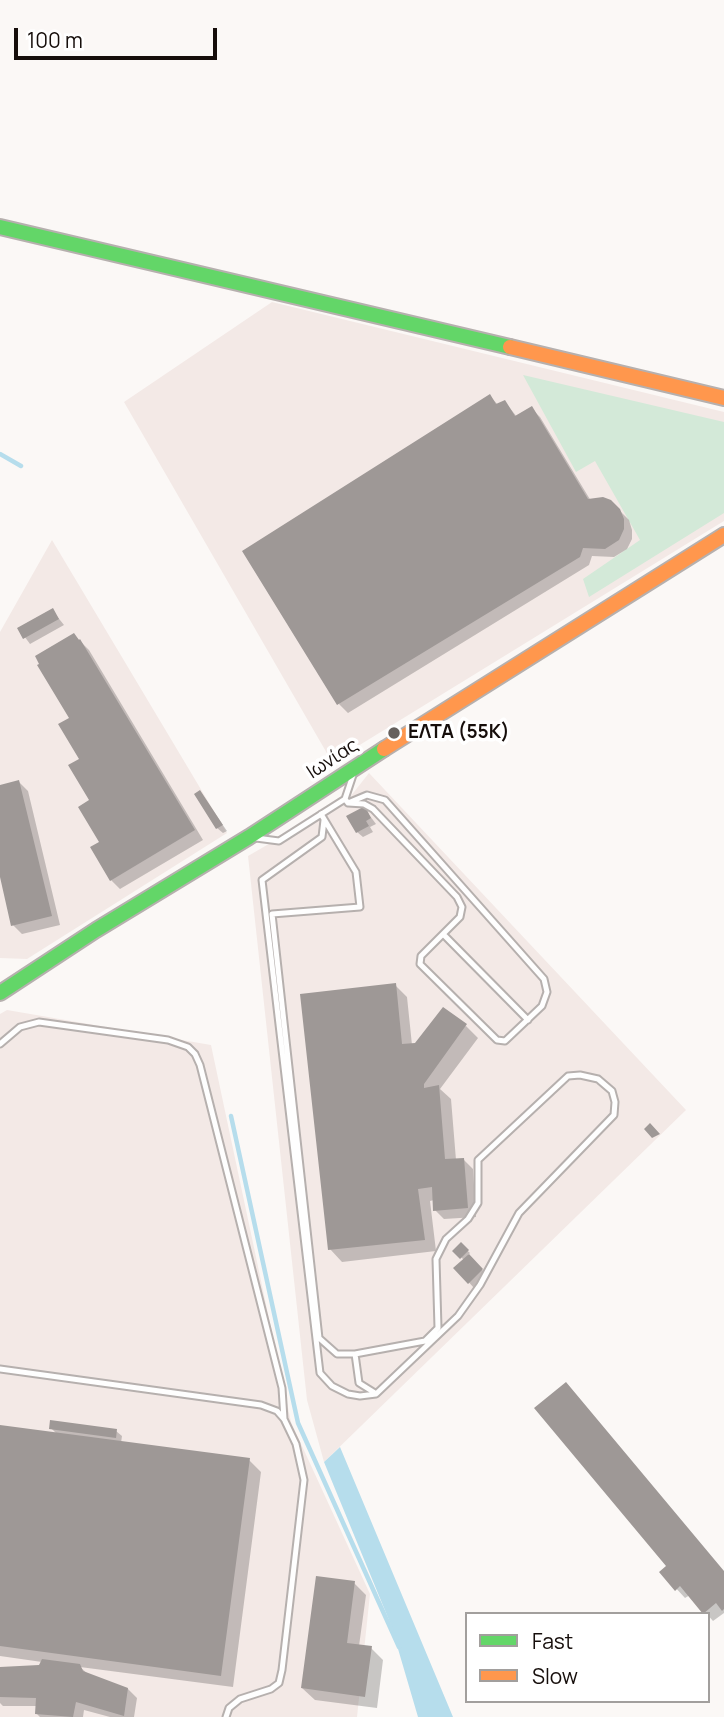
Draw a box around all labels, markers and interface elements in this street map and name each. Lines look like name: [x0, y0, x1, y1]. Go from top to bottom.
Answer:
scale bar: [18, 14, 220, 58]
text: 100 m: [27, 26, 83, 54]
place label: ΕΛΤΑ (55Κ): [408, 722, 510, 744]
marker: ΕΛΤΑ (55Κ): [386, 725, 402, 741]
street label: Ιωνίας: [303, 734, 363, 784]
legend: [465, 1612, 710, 1703]
text: Fast: [532, 1627, 573, 1655]
text: Slow: [532, 1662, 578, 1690]

